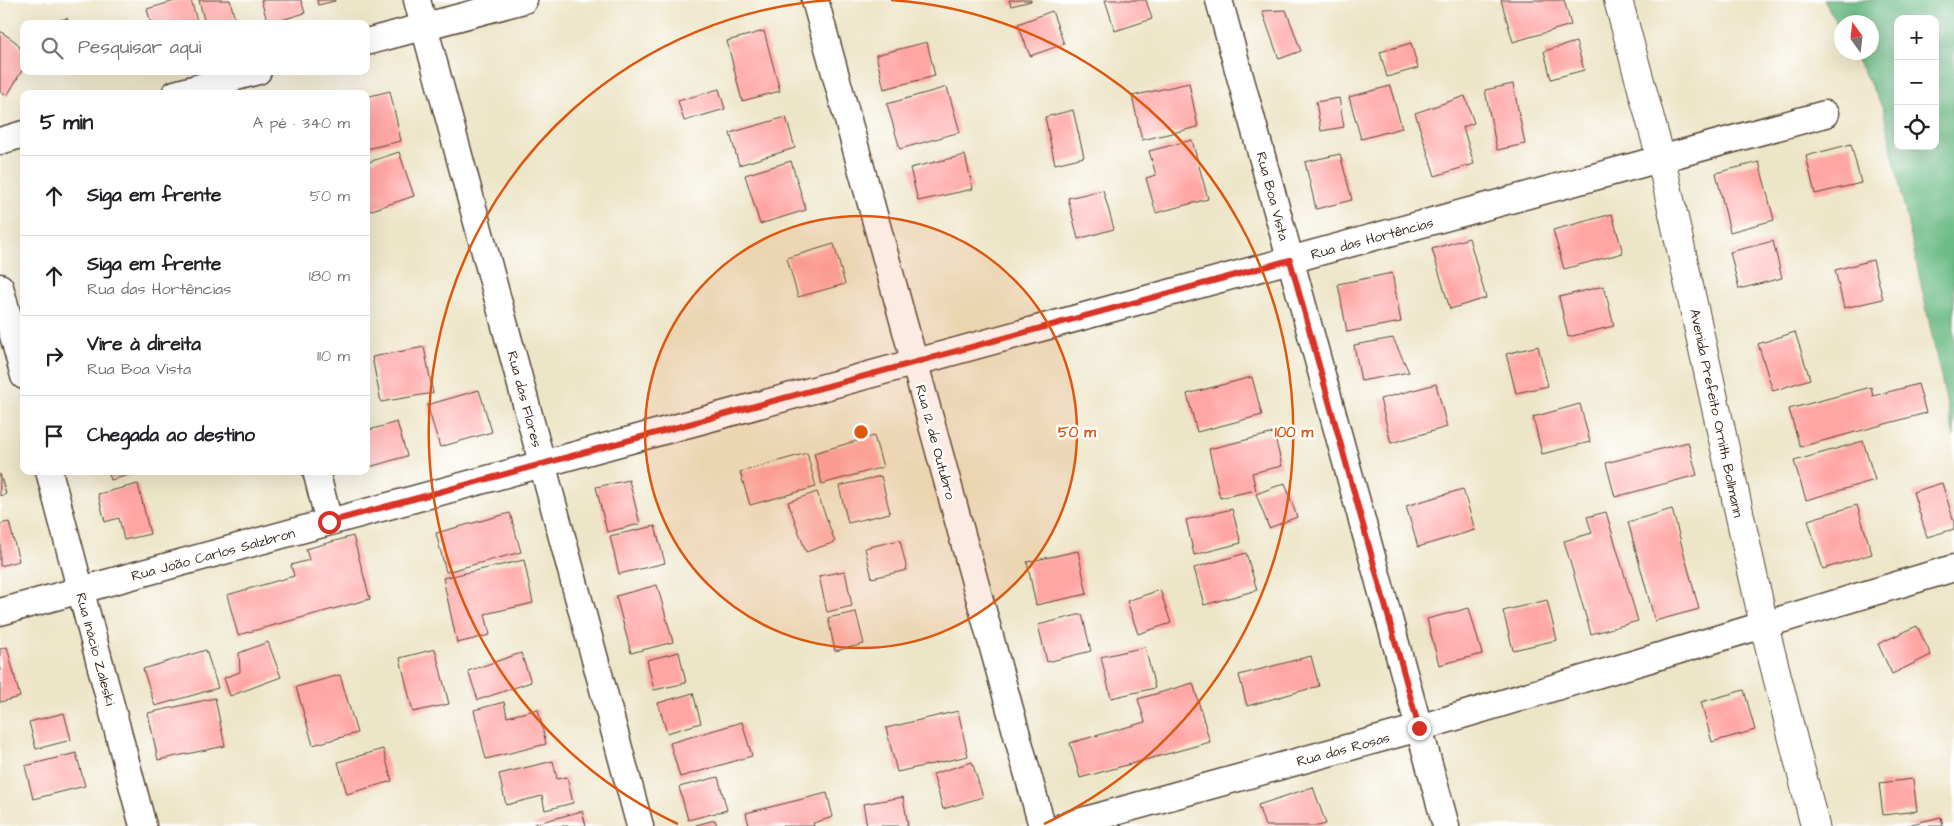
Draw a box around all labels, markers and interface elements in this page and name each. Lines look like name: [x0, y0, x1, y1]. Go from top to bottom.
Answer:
north arrow: [1834, 15, 1879, 60]
map controls: [1894, 15, 1939, 150]
button: +: [1894, 15, 1939, 60]
search box: [20, 20, 370, 75]
icon: search: [38, 34, 66, 62]
text: Pesquisar aqui: [78, 34, 201, 61]
button: −: [1894, 60, 1939, 105]
button: locate: [1894, 105, 1939, 150]
text: 5 min: [40, 108, 93, 137]
text: A pé · 340 m: [253, 112, 350, 134]
street label: Rua Boa Vista: [1251, 150, 1293, 243]
icon: ahead: [40, 182, 68, 210]
text: Siga em frente: [87, 182, 221, 209]
text: 50 m: [310, 185, 350, 207]
street label: Rua das Hortências: [1309, 213, 1436, 265]
text: Siga em frente: [87, 251, 221, 278]
icon: ahead: [40, 262, 68, 290]
text: 180 m: [309, 265, 350, 287]
text: Rua das Hortências: [87, 278, 231, 300]
street label: Avenida Prefeito Ornith Bollmann: [1684, 307, 1748, 519]
text: Vire à direita: [87, 331, 201, 358]
icon: right: [40, 342, 68, 370]
text: 110 m: [317, 345, 350, 367]
street label: Rua das Flores: [502, 349, 546, 450]
text: Rua Boa Vista: [87, 358, 191, 380]
street label: Rua 12 de Outubro: [910, 383, 960, 502]
icon: arrive: [40, 422, 68, 450]
text: Chegada ao destino: [87, 422, 255, 449]
text: 50 m: [1058, 422, 1096, 443]
text: 100 m: [1275, 422, 1314, 443]
centre of rings: [852, 423, 870, 441]
route start: [318, 511, 341, 534]
street label: Rua João Carlos Salzbron: [129, 523, 297, 586]
street label: Rua Inácio Zaleski: [70, 591, 120, 708]
route end: [1408, 717, 1431, 740]
street label: Rua das Rosas: [1294, 728, 1392, 772]

